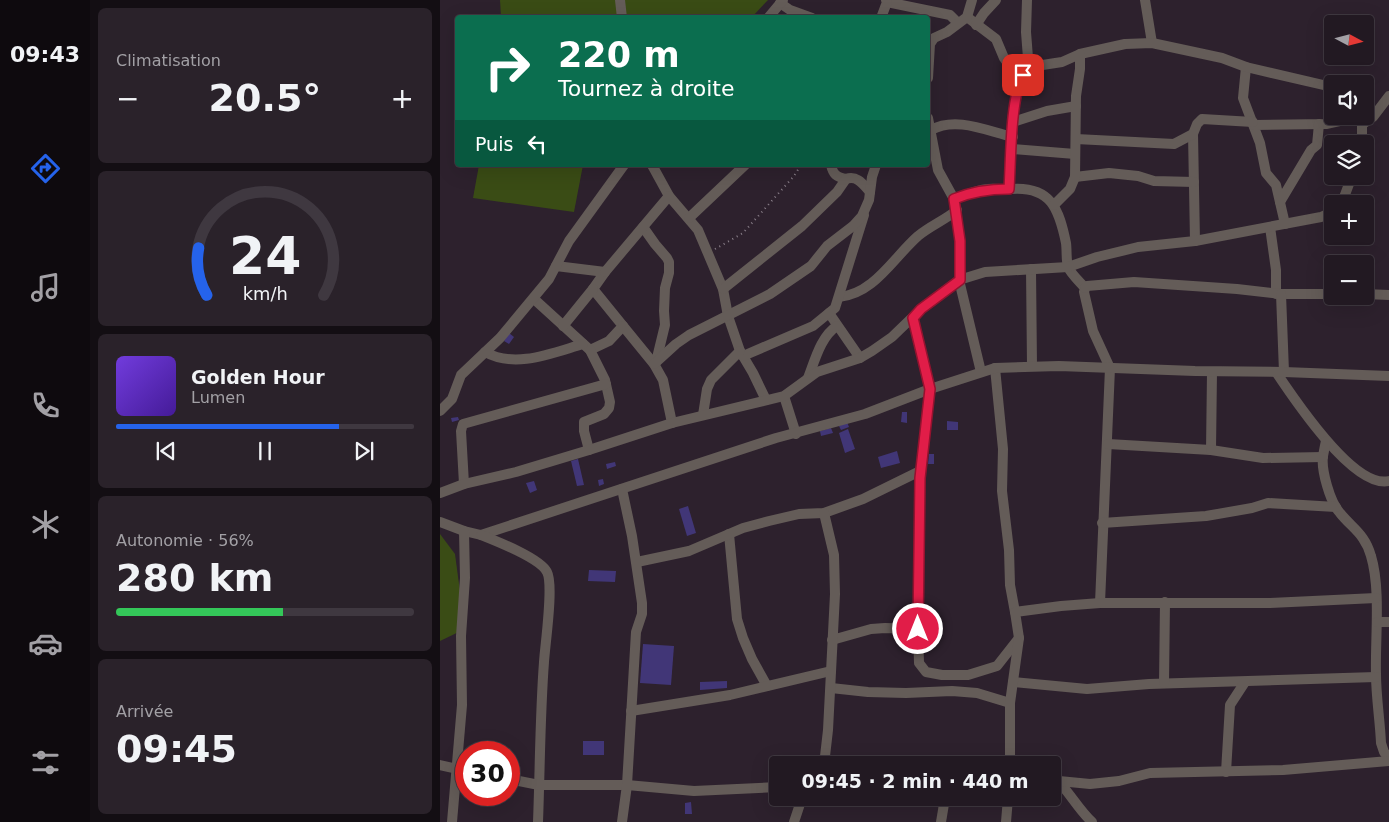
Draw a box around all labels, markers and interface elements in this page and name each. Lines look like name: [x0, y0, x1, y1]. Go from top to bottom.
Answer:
north arrow: [1324, 15, 1374, 65]
map controls: [1324, 15, 1374, 305]
icon: right: [475, 35, 540, 100]
text: 220 m: [558, 35, 680, 75]
text: 09:43: [10, 42, 80, 67]
text: Climatisation: [116, 51, 221, 70]
pin: [1002, 54, 1044, 96]
icon: arrive: [1009, 61, 1037, 89]
button: sound: [1324, 75, 1374, 125]
text: 20.5°: [209, 76, 321, 120]
text: Tournez à droite: [558, 76, 735, 101]
text: −: [116, 82, 139, 115]
text: +: [391, 82, 414, 115]
icon: left: [523, 130, 551, 158]
text: Puis: [475, 133, 513, 155]
button: layers: [1324, 135, 1374, 185]
icon: directions: [28, 151, 63, 186]
button: +: [1324, 195, 1374, 245]
text: 24: [229, 226, 301, 286]
button: −: [1324, 255, 1374, 305]
icon: music: [28, 270, 63, 305]
text: km/h: [242, 283, 288, 304]
text: Golden Hour: [191, 366, 325, 388]
icon: phone: [28, 388, 63, 423]
text: Lumen: [191, 388, 245, 407]
icon: previous: [152, 437, 180, 465]
icon: pause: [251, 437, 279, 465]
icon: next: [350, 437, 378, 465]
icon: climate: [28, 507, 63, 542]
text: Autonomie · 56%: [116, 531, 254, 550]
text: 280 km: [116, 556, 273, 600]
position arrow: [891, 602, 943, 654]
icon: car: [28, 626, 63, 661]
text: Arrivée: [116, 702, 173, 721]
text: 09:45: [116, 727, 237, 771]
speed limit sign: 30: [455, 741, 520, 806]
icon: filters: [28, 745, 63, 780]
text: 09:45 · 2 min · 440 m: [801, 770, 1029, 792]

